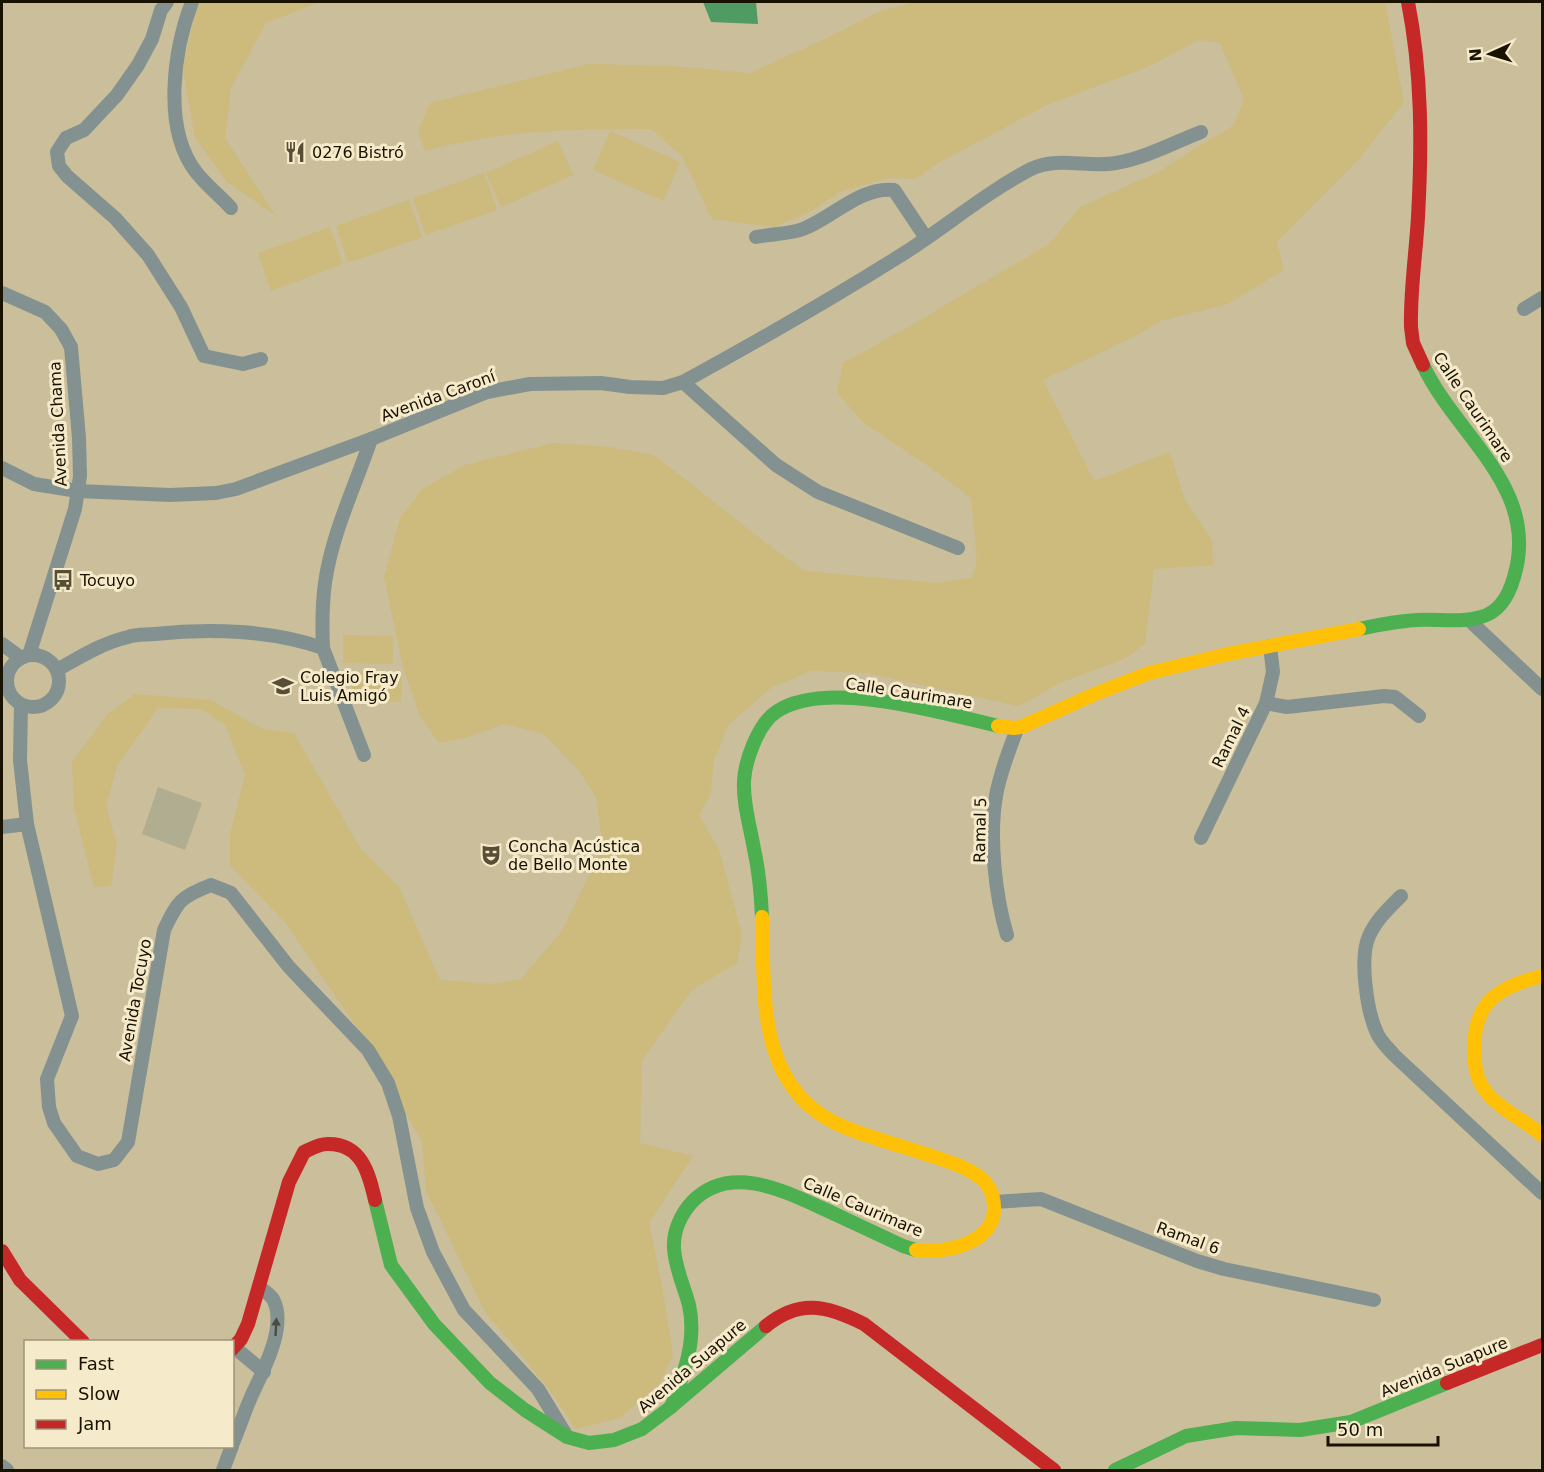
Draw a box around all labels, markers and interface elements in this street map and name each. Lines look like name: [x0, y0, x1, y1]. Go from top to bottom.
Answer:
north arrow: [1460, 24, 1520, 84]
text: N: [1466, 48, 1485, 62]
restaurant icon: 0276 Bistró: [283, 140, 307, 164]
place label: 0276 Bistró: [312, 143, 404, 162]
street label: Calle Caurimare: [1429, 348, 1517, 466]
street label: Avenida Chama: [45, 361, 71, 487]
street label: Avenida Caroní: [378, 366, 498, 426]
bus stop icon: Tocuyo: [51, 568, 75, 592]
place label: Tocuyo: [79, 571, 135, 590]
place label: Colegio Fray Luis Amigó: [300, 668, 399, 705]
school or university icon: Colegio Fray Luis Amigó: [271, 674, 295, 698]
street label: Calle Caurimare: [844, 674, 974, 712]
street label: Ramal 4: [1208, 703, 1254, 771]
street label: Ramal 5: [970, 797, 990, 863]
place label: Concha Acústica de Bello Monte: [508, 837, 640, 874]
theatre icon: Concha Acústica de Bello Monte: [479, 843, 503, 867]
street label: Avenida Tocuyo: [115, 937, 155, 1063]
street label: Calle Caurimare: [800, 1173, 926, 1241]
street label: Ramal 6: [1154, 1218, 1222, 1258]
street label: Avenida Suapure: [634, 1315, 750, 1417]
one-way arrow: [271, 1317, 280, 1336]
street label: Avenida Suapure: [1378, 1333, 1510, 1401]
legend: [24, 1340, 234, 1448]
text: Fast: [78, 1353, 114, 1374]
text: Slow: [78, 1383, 120, 1404]
scale bar: [1328, 1409, 1438, 1447]
text: Jam: [77, 1413, 112, 1434]
text: 50 m: [1337, 1419, 1383, 1440]

